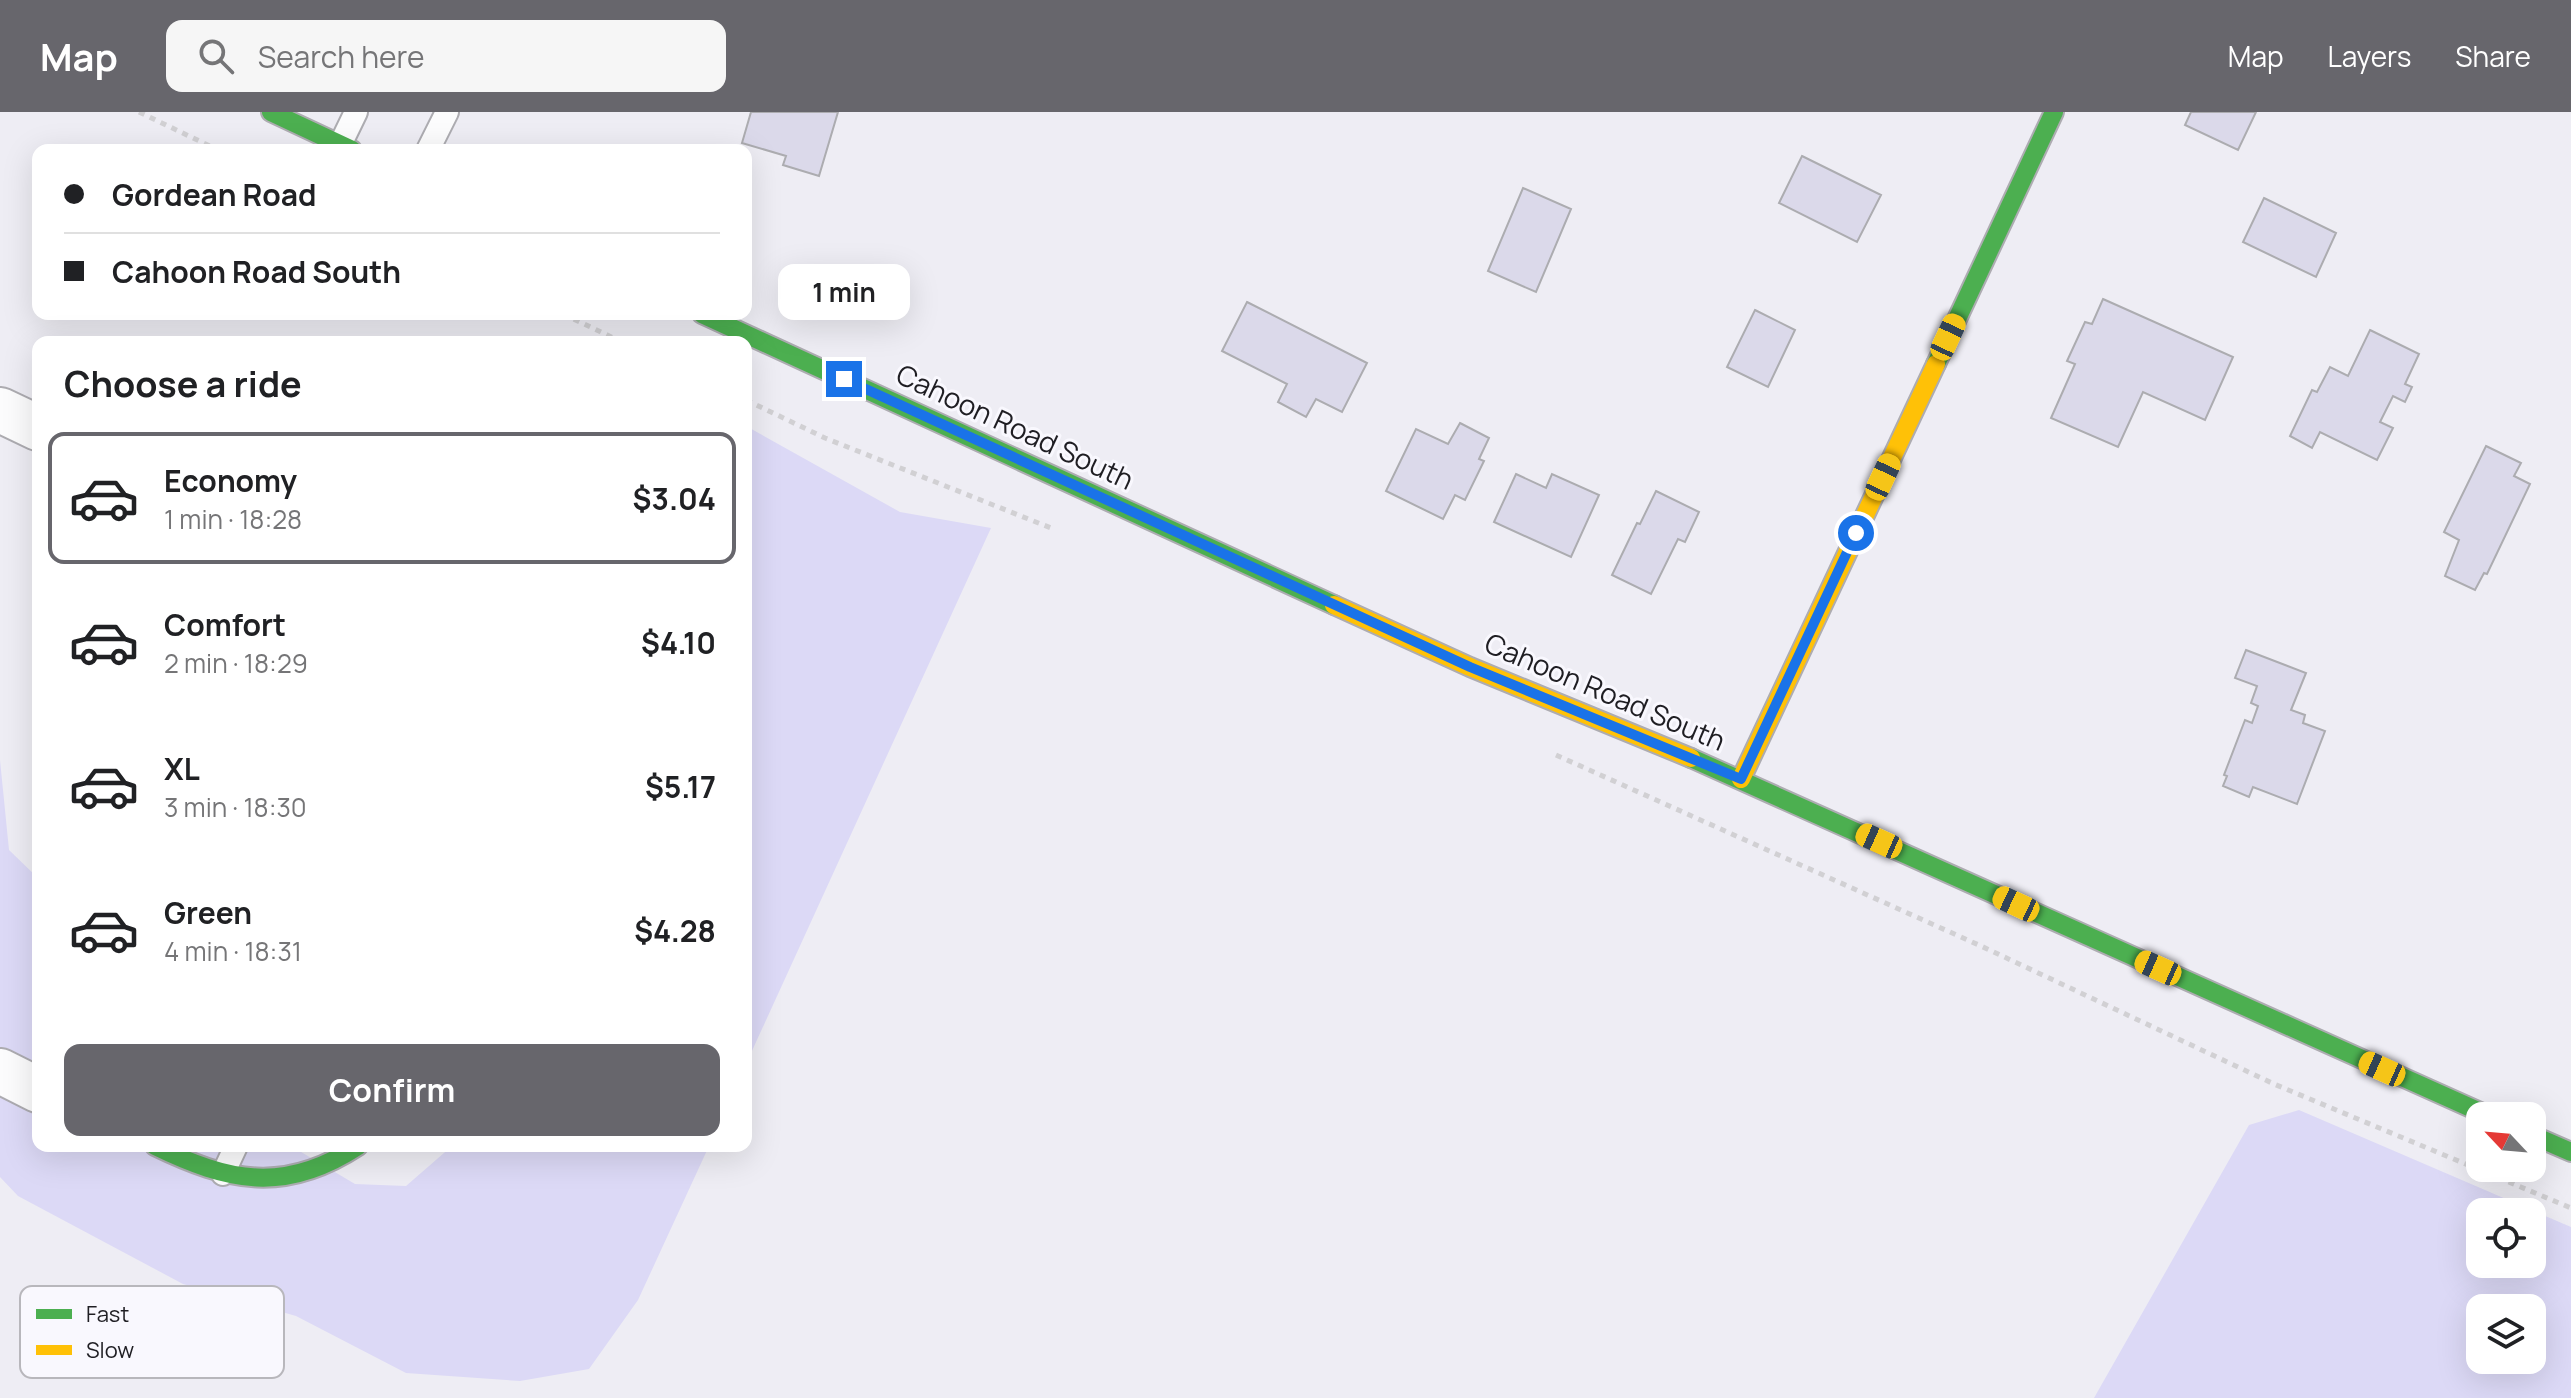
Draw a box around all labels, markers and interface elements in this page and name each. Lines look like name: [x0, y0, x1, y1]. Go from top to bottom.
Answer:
search box: [166, 20, 726, 92]
text: Map: [40, 30, 118, 82]
icon: search: [194, 34, 238, 78]
text: Search here: [258, 36, 425, 77]
text: Map: [2228, 37, 2284, 75]
text: Layers: [2328, 37, 2411, 75]
text: Share: [2455, 37, 2531, 75]
text: Gordean Road: [112, 174, 317, 215]
text: Cahoon Road South: [112, 251, 401, 292]
callout: 1 min: [778, 263, 910, 319]
text: 1 min: [812, 274, 876, 310]
car: [1927, 310, 1969, 364]
street label: Cahoon Road South: [891, 354, 1140, 498]
text: Choose a ride: [64, 359, 302, 408]
route end: [826, 361, 862, 397]
car: [1862, 450, 1904, 504]
text: Economy: [164, 460, 297, 501]
icon: car: [68, 462, 140, 534]
text: $3.04: [633, 478, 716, 519]
text: 1 min · 18:28: [164, 501, 302, 537]
route start: [1838, 515, 1874, 551]
text: Comfort: [164, 604, 286, 645]
icon: car: [68, 606, 140, 678]
text: $4.10: [641, 622, 716, 663]
street label: Cahoon Road South: [1479, 623, 1731, 759]
text: 2 min · 18:29: [164, 645, 308, 681]
text: XL: [164, 748, 200, 789]
icon: car: [68, 750, 140, 822]
text: $5.17: [645, 766, 716, 807]
text: 3 min · 18:30: [164, 789, 307, 825]
car: [1852, 820, 1906, 862]
car: [1989, 883, 2043, 925]
text: Green: [164, 892, 252, 933]
icon: car: [68, 894, 140, 966]
text: $4.28: [634, 910, 716, 951]
text: 4 min · 18:31: [164, 933, 302, 969]
car: [2131, 947, 2185, 989]
button: Confirm: [64, 1044, 720, 1136]
car: [2355, 1048, 2409, 1090]
north arrow: [2466, 1102, 2546, 1182]
map controls: [2466, 1102, 2546, 1374]
button: locate: [2466, 1198, 2546, 1278]
legend: [20, 1286, 284, 1378]
button: layers: [2466, 1294, 2546, 1374]
text: Fast: [86, 1299, 129, 1329]
text: Slow: [86, 1335, 134, 1365]

